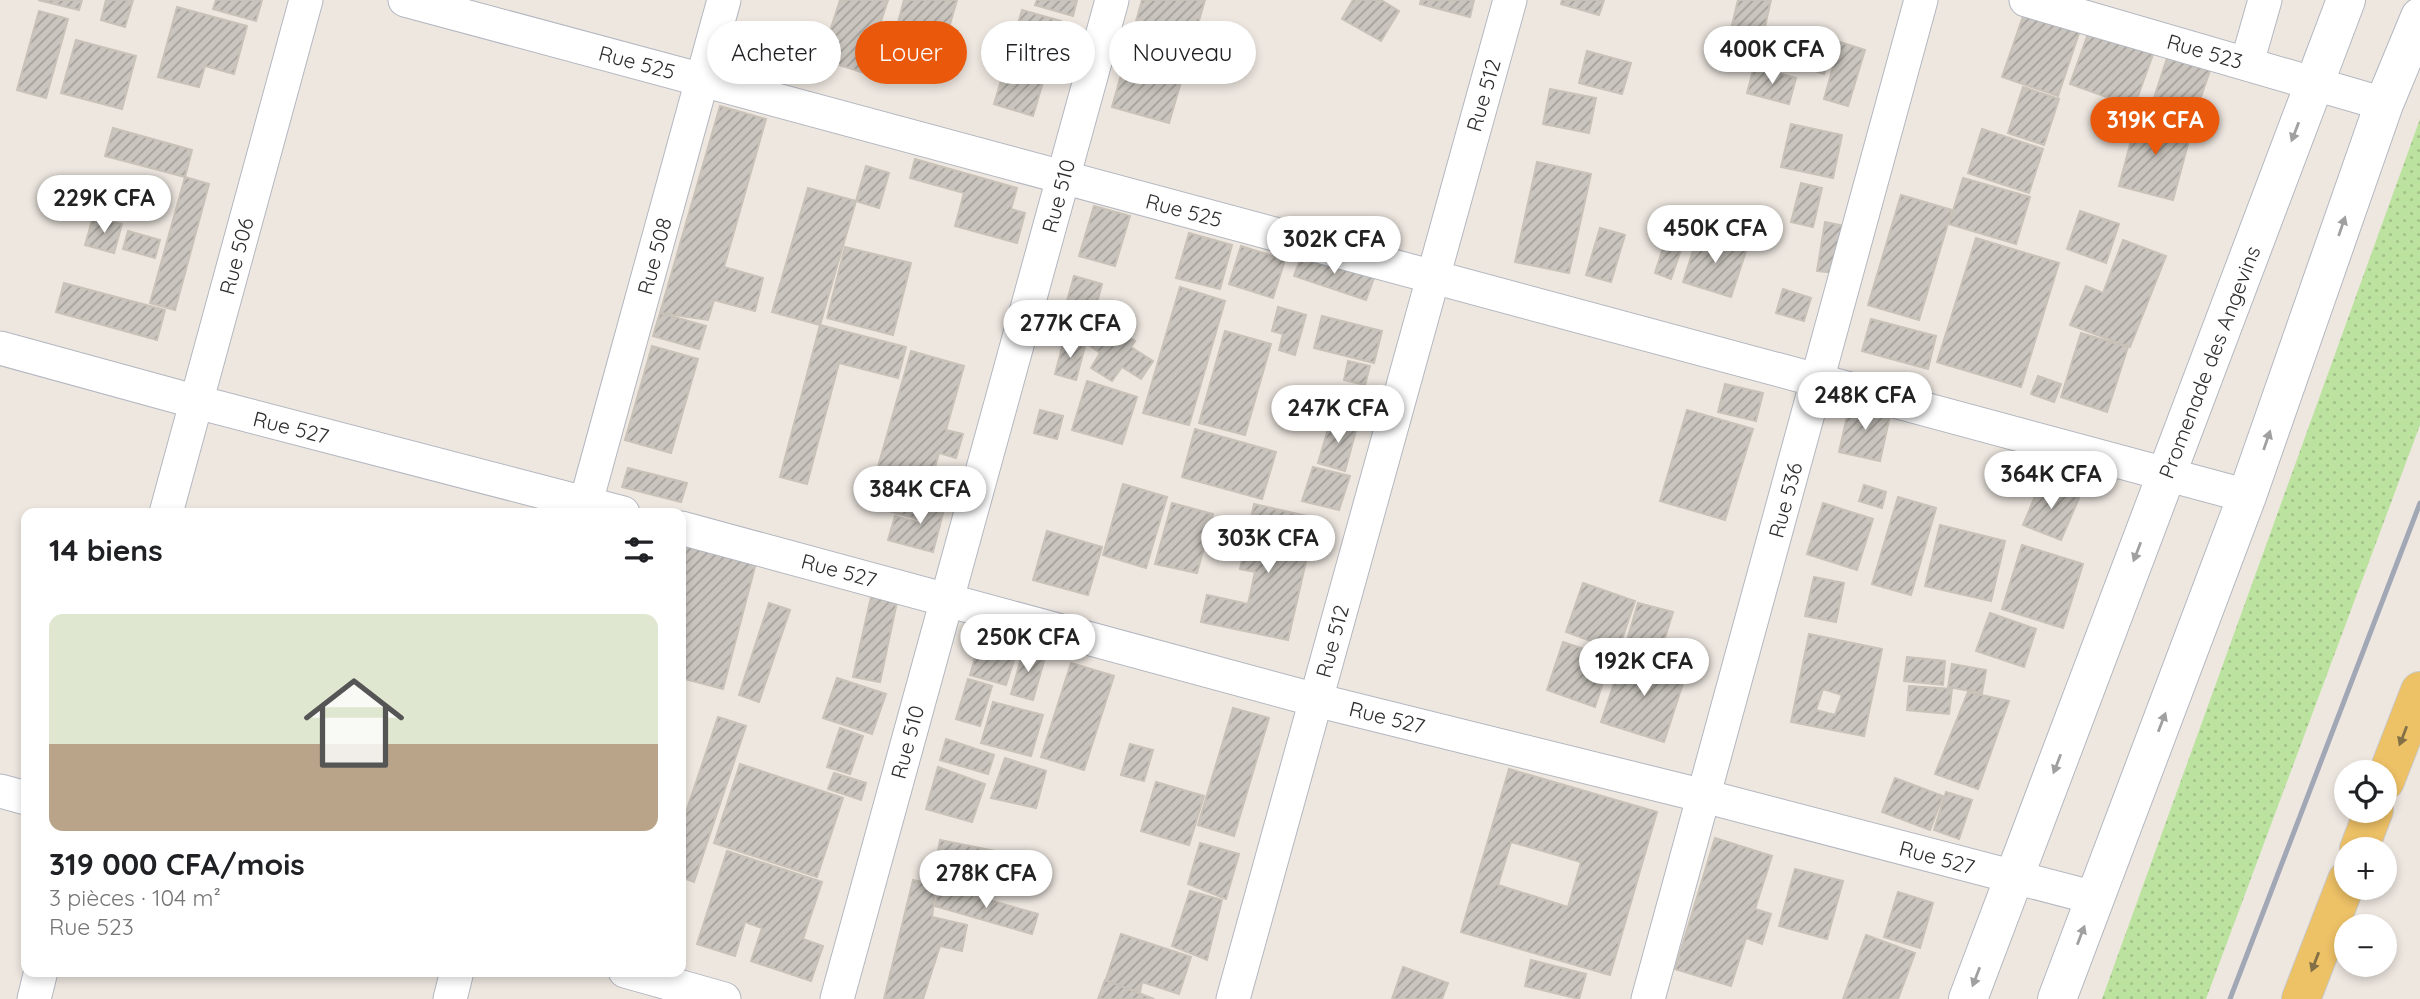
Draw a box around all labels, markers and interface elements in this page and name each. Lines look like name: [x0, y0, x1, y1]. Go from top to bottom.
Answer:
chip: Acheter: [707, 21, 841, 84]
chip: Louer: [855, 21, 967, 84]
chip: Filtres: [981, 21, 1095, 84]
chip: Nouveau: [1109, 21, 1256, 84]
pin: 400K CFA: [1700, 27, 1844, 86]
street label: Rue 523: [2164, 28, 2246, 74]
text: 400K CFA: [1720, 34, 1824, 63]
street label: Rue 525: [596, 39, 678, 85]
street label: Rue 512: [1460, 56, 1506, 134]
pin: 319K CFA: [2083, 97, 2227, 157]
text: 319K CFA: [2106, 105, 2204, 134]
one-way arrow: [2289, 122, 2300, 143]
street label: Rue 510: [1036, 156, 1080, 236]
pin: 229K CFA: [32, 176, 176, 235]
text: 229K CFA: [53, 183, 155, 212]
street label: Rue 525: [1143, 187, 1225, 233]
pin: 450K CFA: [1643, 205, 1787, 265]
text: 450K CFA: [1663, 213, 1767, 242]
street label: Rue 506: [213, 215, 259, 297]
street label: Rue 508: [631, 215, 677, 297]
one-way arrow: [2337, 215, 2348, 236]
pin: 302K CFA: [1262, 216, 1406, 276]
text: 302K CFA: [1283, 224, 1385, 253]
street label: Promenade des Angevins: [2153, 242, 2265, 482]
pin: 277K CFA: [998, 300, 1142, 360]
text: 277K CFA: [1019, 308, 1121, 337]
pin: 248K CFA: [1793, 372, 1937, 432]
text: 248K CFA: [1814, 380, 1916, 409]
pin: 247K CFA: [1266, 386, 1410, 445]
text: 247K CFA: [1287, 393, 1389, 422]
street label: Rue 527: [251, 405, 332, 449]
one-way arrow: [2262, 430, 2273, 451]
pin: 364K CFA: [1979, 452, 2123, 511]
street label: Rue 536: [1762, 459, 1808, 541]
text: 364K CFA: [2000, 459, 2102, 488]
pin: 384K CFA: [848, 466, 992, 526]
text: 384K CFA: [869, 474, 971, 503]
pin: 303K CFA: [1196, 516, 1340, 575]
text: 303K CFA: [1217, 523, 1319, 552]
text: 14 biens: [49, 531, 163, 569]
icon: filters: [620, 531, 658, 569]
one-way arrow: [2131, 541, 2142, 562]
street label: Rue 527: [799, 547, 880, 593]
street label: Rue 512: [1310, 602, 1354, 680]
pin: 250K CFA: [956, 614, 1100, 674]
text: 250K CFA: [976, 622, 1080, 651]
pin: 192K CFA: [1572, 638, 1716, 698]
text: 192K CFA: [1595, 646, 1693, 675]
icon: home: [291, 660, 417, 786]
street label: Rue 527: [1347, 695, 1428, 739]
street label: Rue 510: [885, 702, 929, 782]
one-way arrow: [2156, 712, 2167, 733]
one-way arrow: [2397, 725, 2408, 746]
one-way arrow: [2051, 754, 2062, 775]
map controls: [2334, 760, 2397, 977]
button: locate: [2334, 760, 2397, 823]
street label: Rue 527: [1897, 834, 1978, 880]
button: +: [2334, 837, 2397, 900]
text: 319 000 CFA/mois: [49, 845, 305, 883]
pin: 278K CFA: [914, 850, 1058, 910]
text: 278K CFA: [935, 858, 1037, 887]
text: 3 pièces · 104 m²: [49, 883, 221, 912]
text: Rue 523: [49, 912, 134, 941]
button: −: [2334, 914, 2397, 977]
one-way arrow: [2076, 925, 2087, 946]
one-way arrow: [2309, 952, 2320, 973]
one-way arrow: [1970, 967, 1981, 988]

